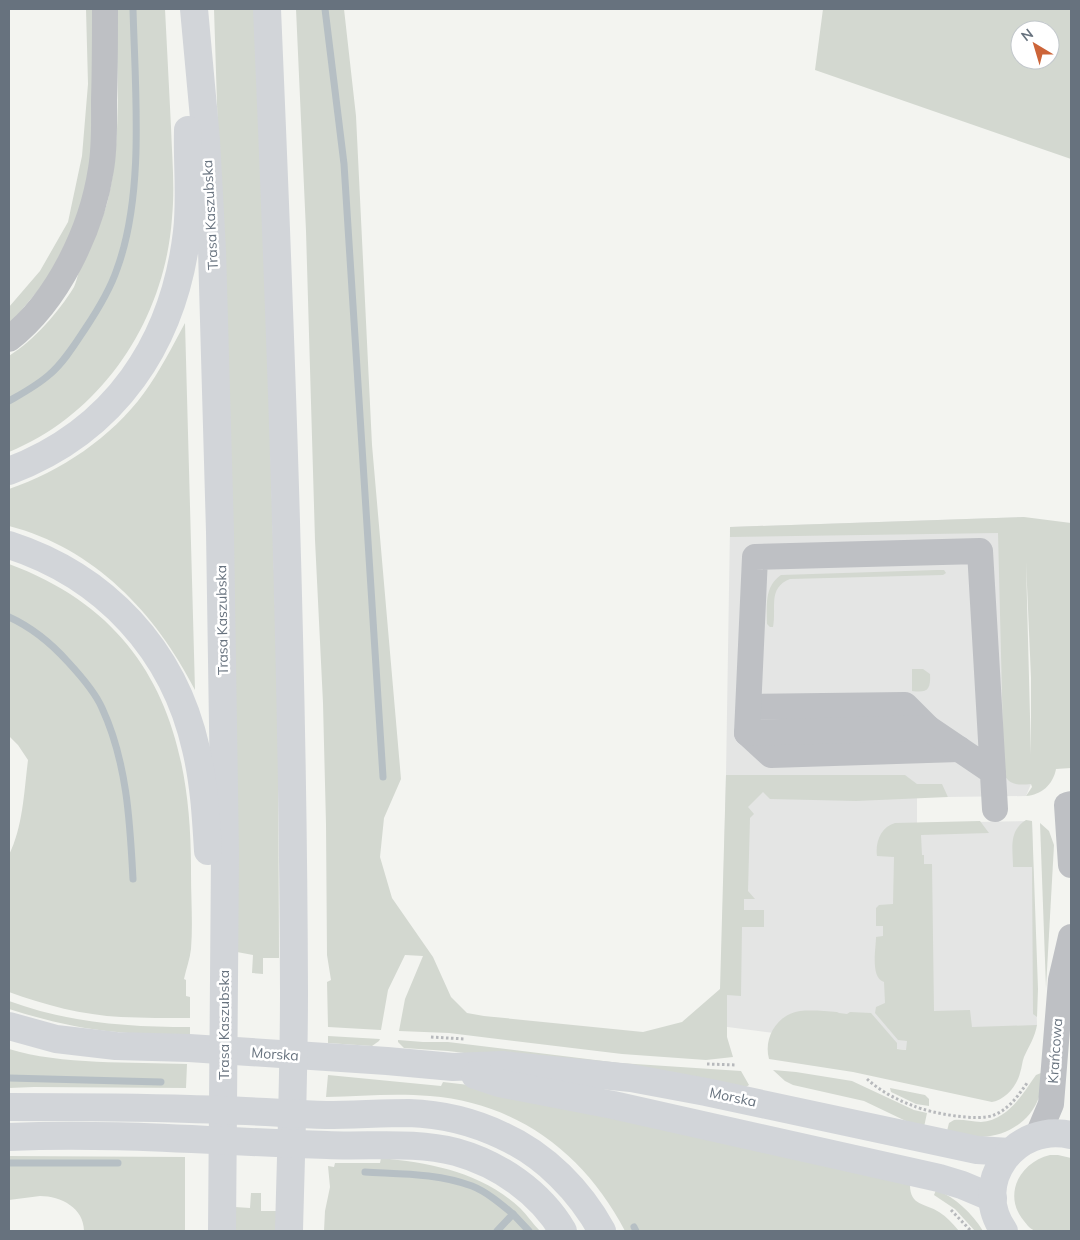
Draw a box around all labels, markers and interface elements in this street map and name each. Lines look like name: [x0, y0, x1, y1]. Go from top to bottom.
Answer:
north arrow: [1010, 20, 1060, 70]
text: N: [1017, 24, 1037, 45]
street label: Trasa Kaszubska: [198, 160, 222, 270]
street label: Trasa Kaszubska: [212, 565, 232, 675]
street label: Trasa Kaszubska: [215, 970, 233, 1080]
street label: Krańcowa: [1044, 1018, 1066, 1084]
street label: Morska: [251, 1043, 299, 1065]
street label: Morska: [708, 1083, 758, 1111]

